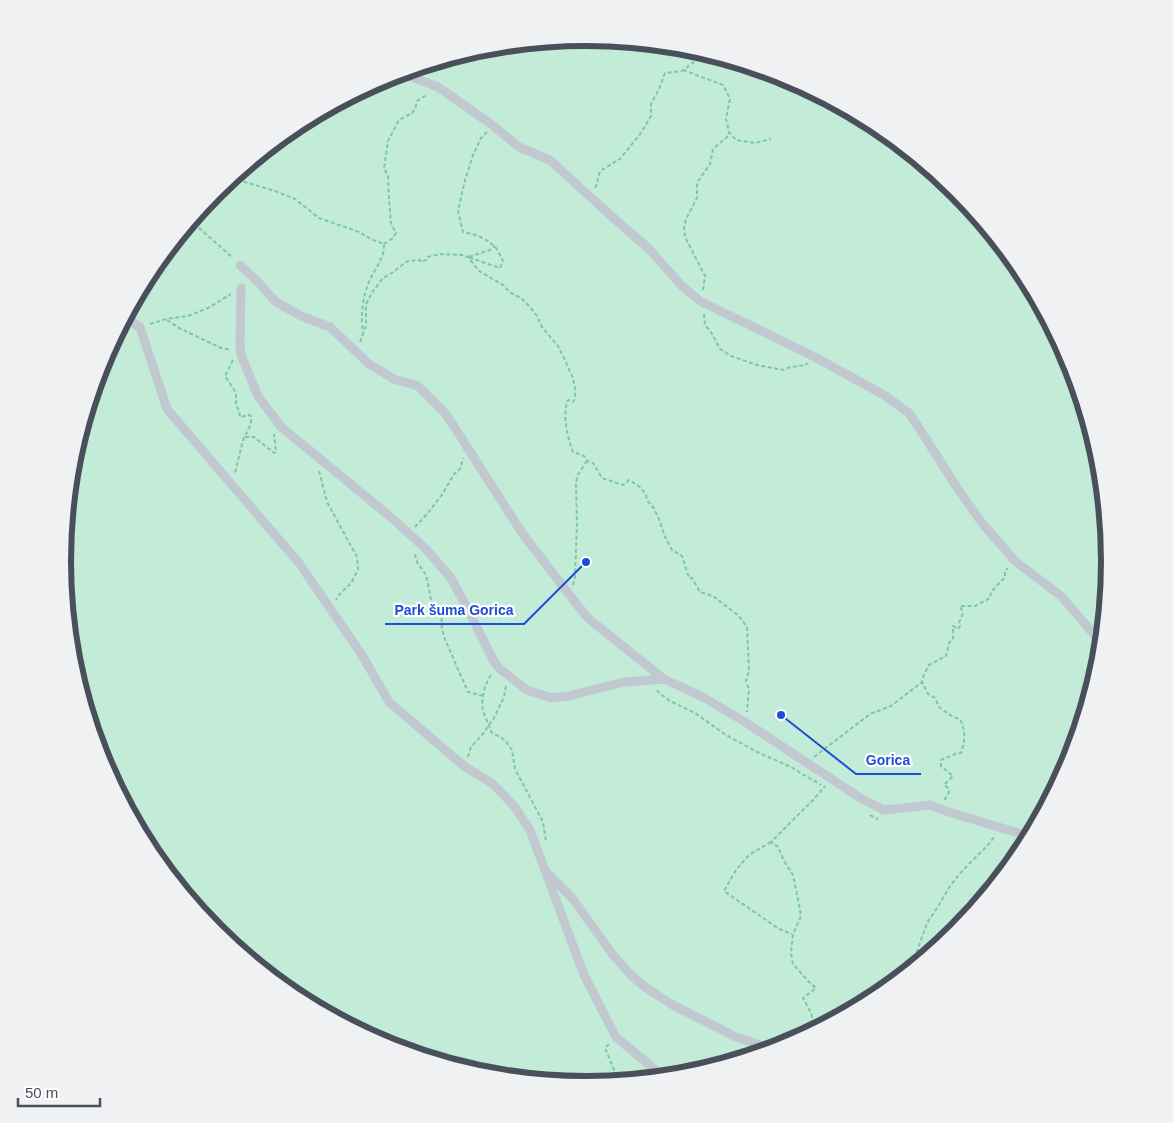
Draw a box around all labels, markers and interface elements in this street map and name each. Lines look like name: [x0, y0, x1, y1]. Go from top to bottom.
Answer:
callout: Park šuma Gorica: [385, 595, 524, 624]
text: Park šuma Gorica: [394, 602, 514, 618]
callout: Gorica: [856, 745, 921, 774]
text: Gorica: [866, 752, 910, 768]
scale bar: [18, 1076, 100, 1108]
text: 50 m: [25, 1084, 58, 1101]

